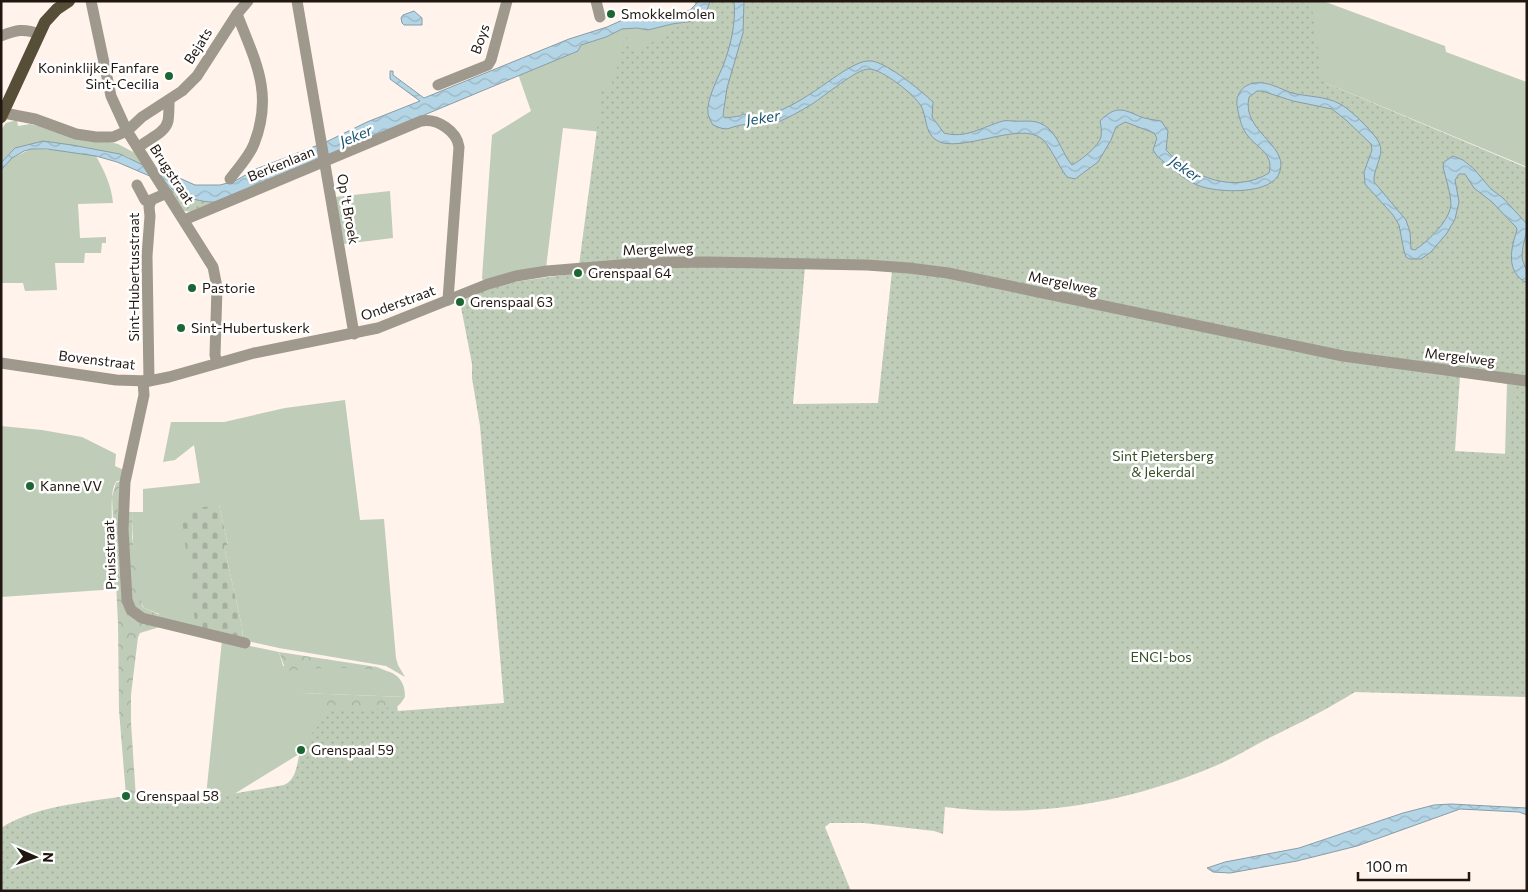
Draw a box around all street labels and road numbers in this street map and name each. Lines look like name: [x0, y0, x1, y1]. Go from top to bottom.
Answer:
street label: Boys: [466, 22, 493, 56]
street label: Bejats: [180, 25, 215, 67]
street label: Brugstraat: [147, 141, 198, 207]
street label: Berkenlaan: [245, 142, 317, 185]
street label: Op 't Broek: [334, 172, 363, 246]
street label: Sint-Hubertusstraat: [125, 212, 142, 341]
street label: Mergelweg: [622, 239, 694, 258]
street label: Mergelweg: [1027, 267, 1100, 298]
street label: Onderstraat: [358, 281, 438, 324]
street label: Mergelweg: [1424, 344, 1497, 369]
street label: Bovenstraat: [58, 346, 137, 373]
street label: Pruisstraat: [100, 519, 119, 590]

